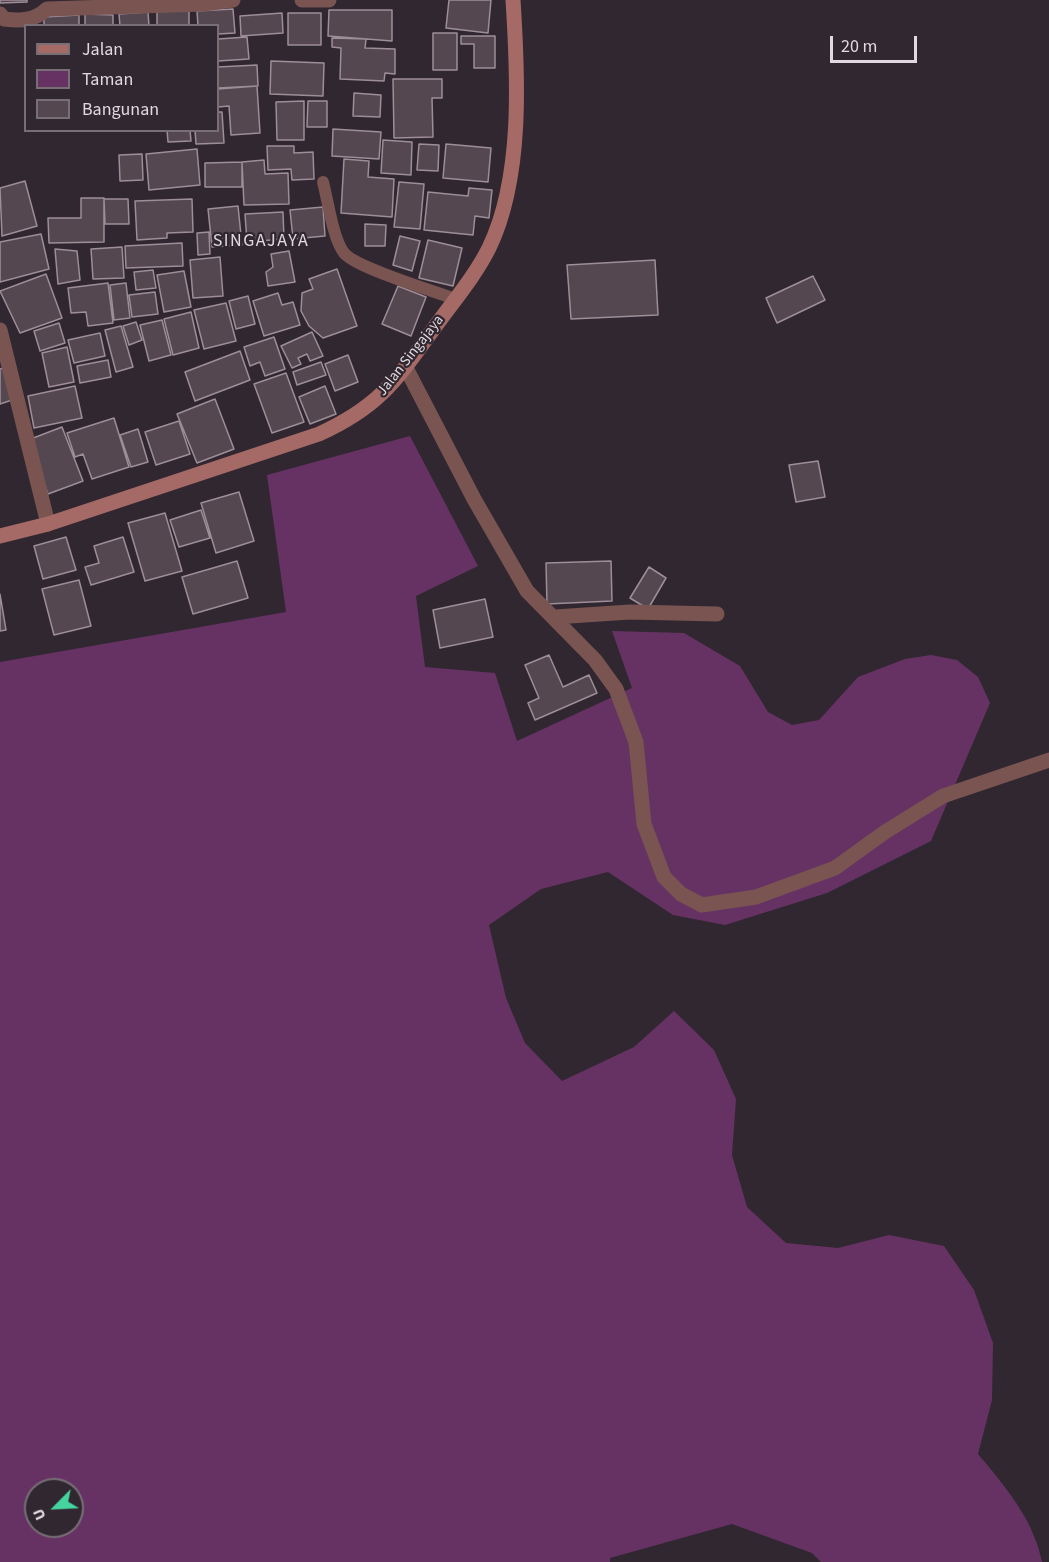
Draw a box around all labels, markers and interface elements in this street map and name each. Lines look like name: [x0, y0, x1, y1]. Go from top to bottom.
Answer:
legend: [24, 24, 219, 132]
scale bar: [833, 24, 920, 62]
text: 20 m: [841, 34, 877, 59]
text: Jalan: [82, 37, 123, 62]
text: Taman: [82, 67, 133, 92]
text: Bangunan: [82, 97, 159, 122]
district label: SINGAJAYA: [213, 231, 309, 253]
street label: Jalan Singajaya: [374, 312, 448, 400]
north arrow: [24, 1478, 84, 1538]
text: U: [27, 1505, 52, 1524]

